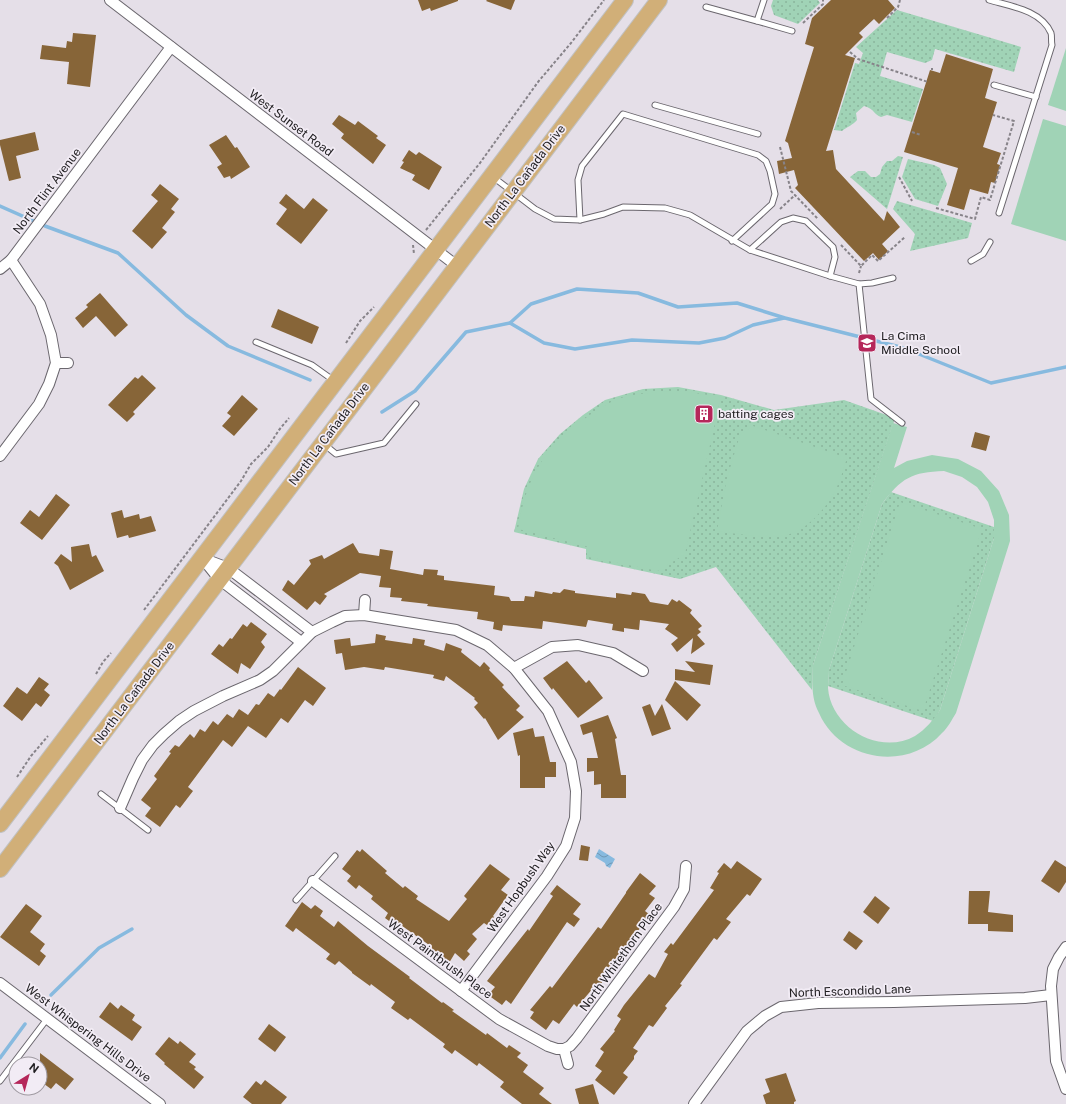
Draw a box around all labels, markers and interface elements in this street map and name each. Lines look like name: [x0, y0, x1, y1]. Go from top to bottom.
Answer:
street label: West Sunset Road: [246, 87, 336, 159]
street label: North La Cañada Drive: [482, 122, 568, 230]
street label: North Flint Avenue: [10, 145, 84, 237]
place label: La Cima Middle School: [881, 329, 961, 357]
school or university icon: La Cima Middle School: [856, 332, 878, 354]
street label: North La Cañada Drive: [286, 380, 372, 488]
building icon: batting cages: [693, 403, 715, 425]
place label: batting cages: [718, 407, 794, 421]
street label: North La Cañada Drive: [91, 639, 177, 747]
street label: West Hopbush Way: [484, 838, 558, 935]
street label: North Whitethorn Place: [577, 900, 665, 1014]
street label: West Paintbrush Place: [385, 916, 495, 1002]
street label: West Whispering Hills Drive: [22, 981, 154, 1085]
street label: North Escondido Lane: [789, 982, 912, 1000]
north arrow: [8, 1056, 48, 1096]
text: N: [27, 1061, 41, 1075]

